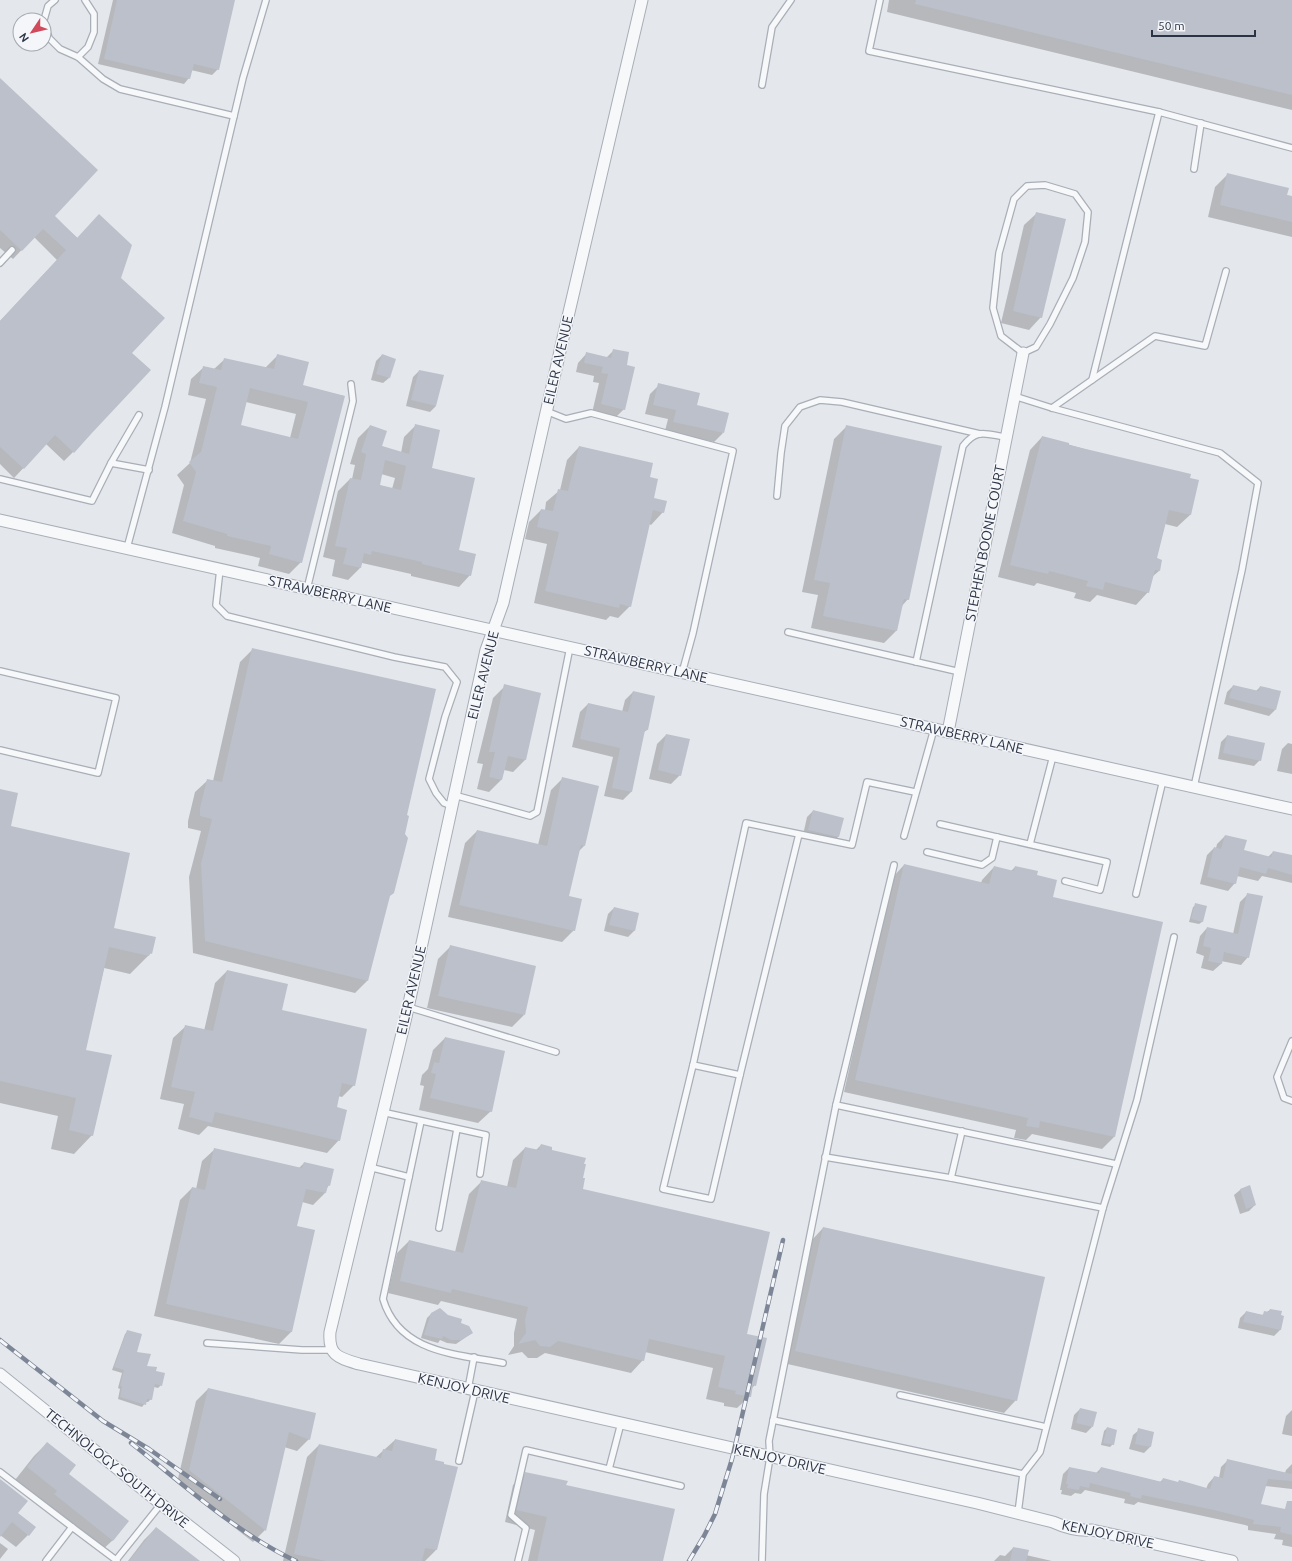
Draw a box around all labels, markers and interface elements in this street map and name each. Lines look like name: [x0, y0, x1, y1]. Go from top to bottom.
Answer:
north arrow: [12, 12, 52, 52]
scale bar: [1152, 12, 1255, 38]
text: 50 m: [1158, 19, 1185, 32]
text: N: [17, 31, 31, 45]
street label: EILER AVENUE: [540, 314, 576, 406]
street label: STEPHEN BOONE COURT: [962, 463, 1008, 623]
street label: STRAWBERRY LANE: [267, 572, 393, 616]
street label: EILER AVENUE: [464, 629, 502, 721]
street label: STRAWBERRY LANE: [583, 642, 709, 686]
street label: STRAWBERRY LANE: [899, 713, 1025, 757]
street label: EILER AVENUE: [393, 944, 429, 1036]
street label: KENJOY DRIVE: [416, 1370, 512, 1406]
street label: TECHNOLOGY SOUTH DRIVE: [42, 1405, 192, 1531]
street label: KENJOY DRIVE: [732, 1441, 828, 1477]
street label: KENJOY DRIVE: [1060, 1516, 1156, 1552]

